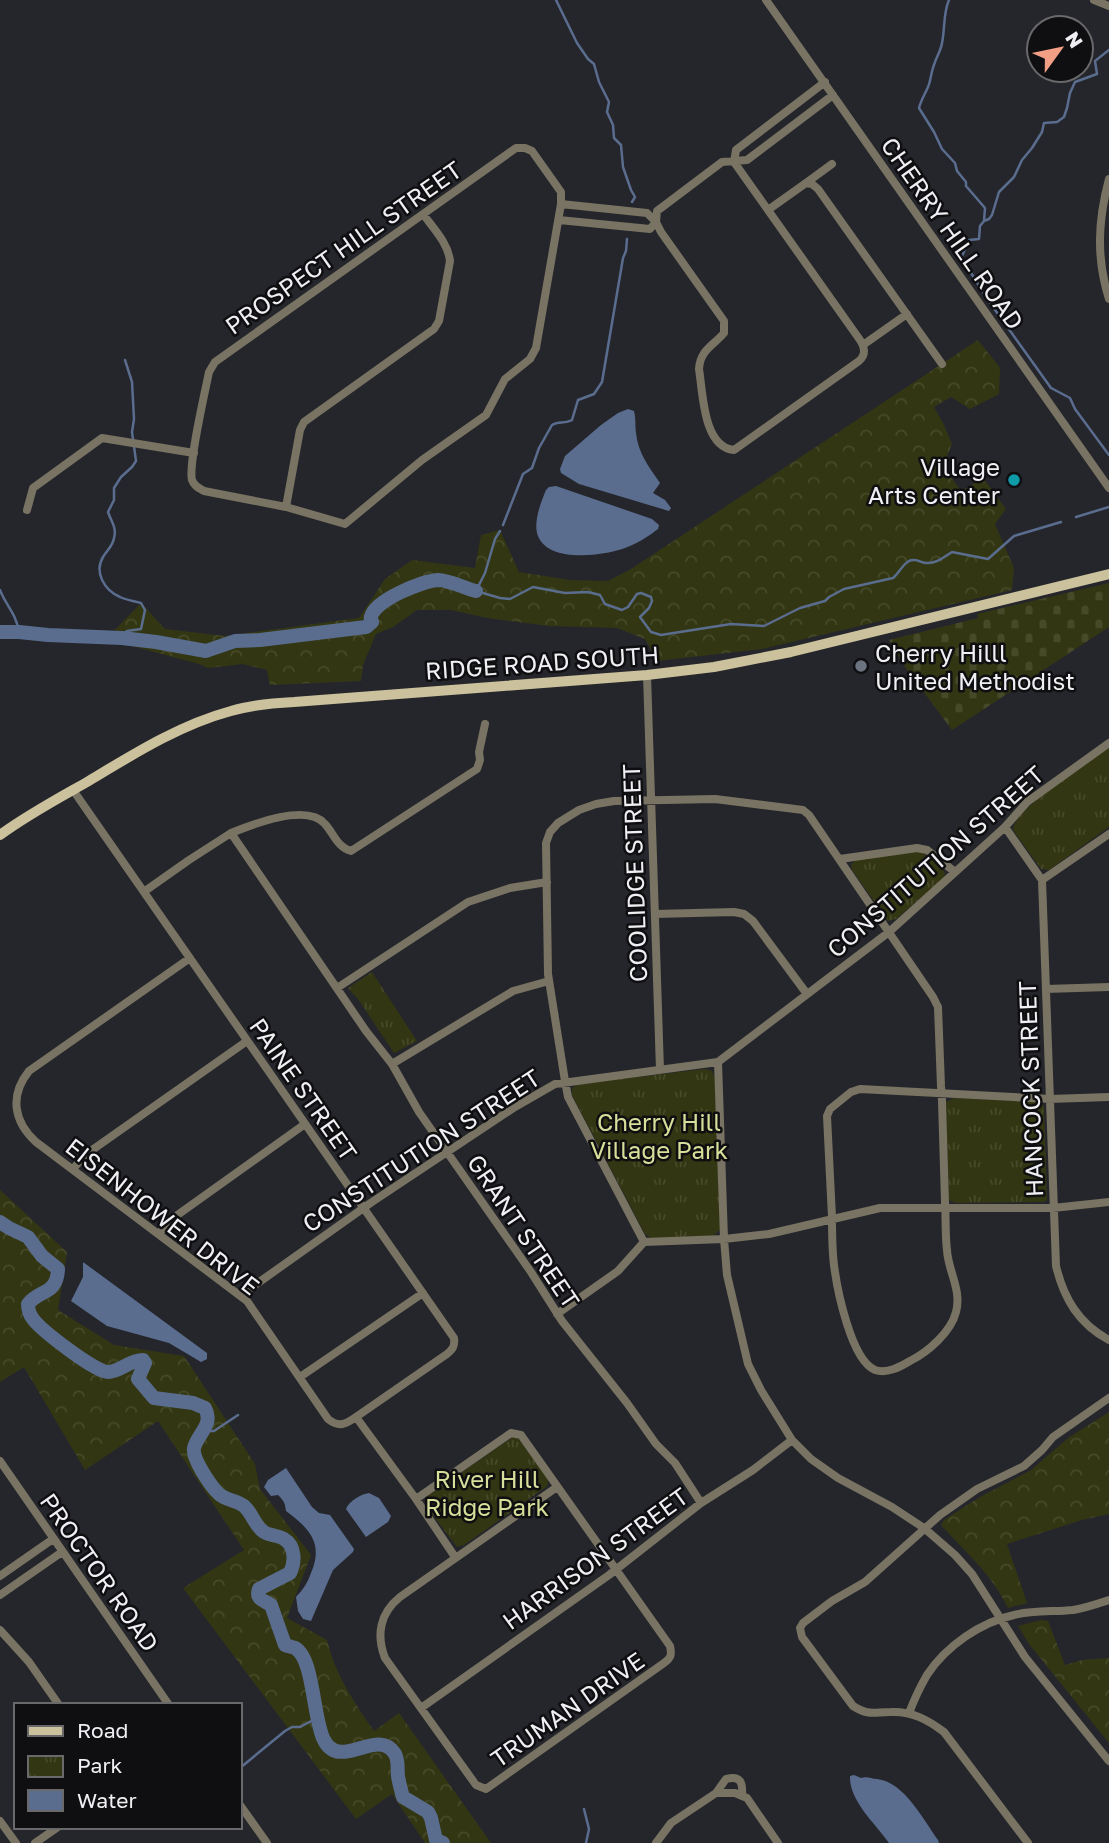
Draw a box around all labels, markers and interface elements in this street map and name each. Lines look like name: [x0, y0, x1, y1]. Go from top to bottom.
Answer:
north arrow: [1025, 14, 1095, 84]
text: N: [1061, 27, 1088, 52]
street label: CHERRY HILL ROAD: [876, 131, 1030, 335]
street label: PROSPECT HILL STREET: [219, 154, 467, 340]
place label: Village Arts Center: [868, 452, 1000, 509]
marker: Village Arts Center: [1006, 472, 1022, 488]
place label: Cherry Hilll United Methodist: [875, 638, 1075, 695]
street label: RIDGE ROAD SOUTH: [424, 639, 660, 685]
marker: Cherry Hilll United Methodist: [853, 658, 869, 674]
street label: CONSTITUTION STREET: [821, 759, 1049, 963]
street label: COOLIDGE STREET: [616, 763, 652, 983]
street label: HANCOCK STREET: [1012, 980, 1048, 1198]
street label: PAINE STREET: [244, 1012, 364, 1166]
street label: CONSTITUTION STREET: [297, 1062, 545, 1238]
park label: Cherry Hill Village Park: [590, 1107, 728, 1164]
street label: EISENHOWER DRIVE: [60, 1131, 266, 1301]
street label: GRANT STREET: [462, 1149, 586, 1313]
park label: River Hill Ridge Park: [425, 1464, 549, 1521]
street label: HARRISON STREET: [496, 1481, 694, 1635]
street label: PROCTOR ROAD: [35, 1487, 165, 1657]
street label: TRUMAN DRIVE: [485, 1645, 649, 1773]
legend: [14, 1703, 242, 1829]
text: Road: [77, 1717, 128, 1743]
text: Park: [77, 1752, 123, 1778]
text: Water: [77, 1787, 137, 1813]

